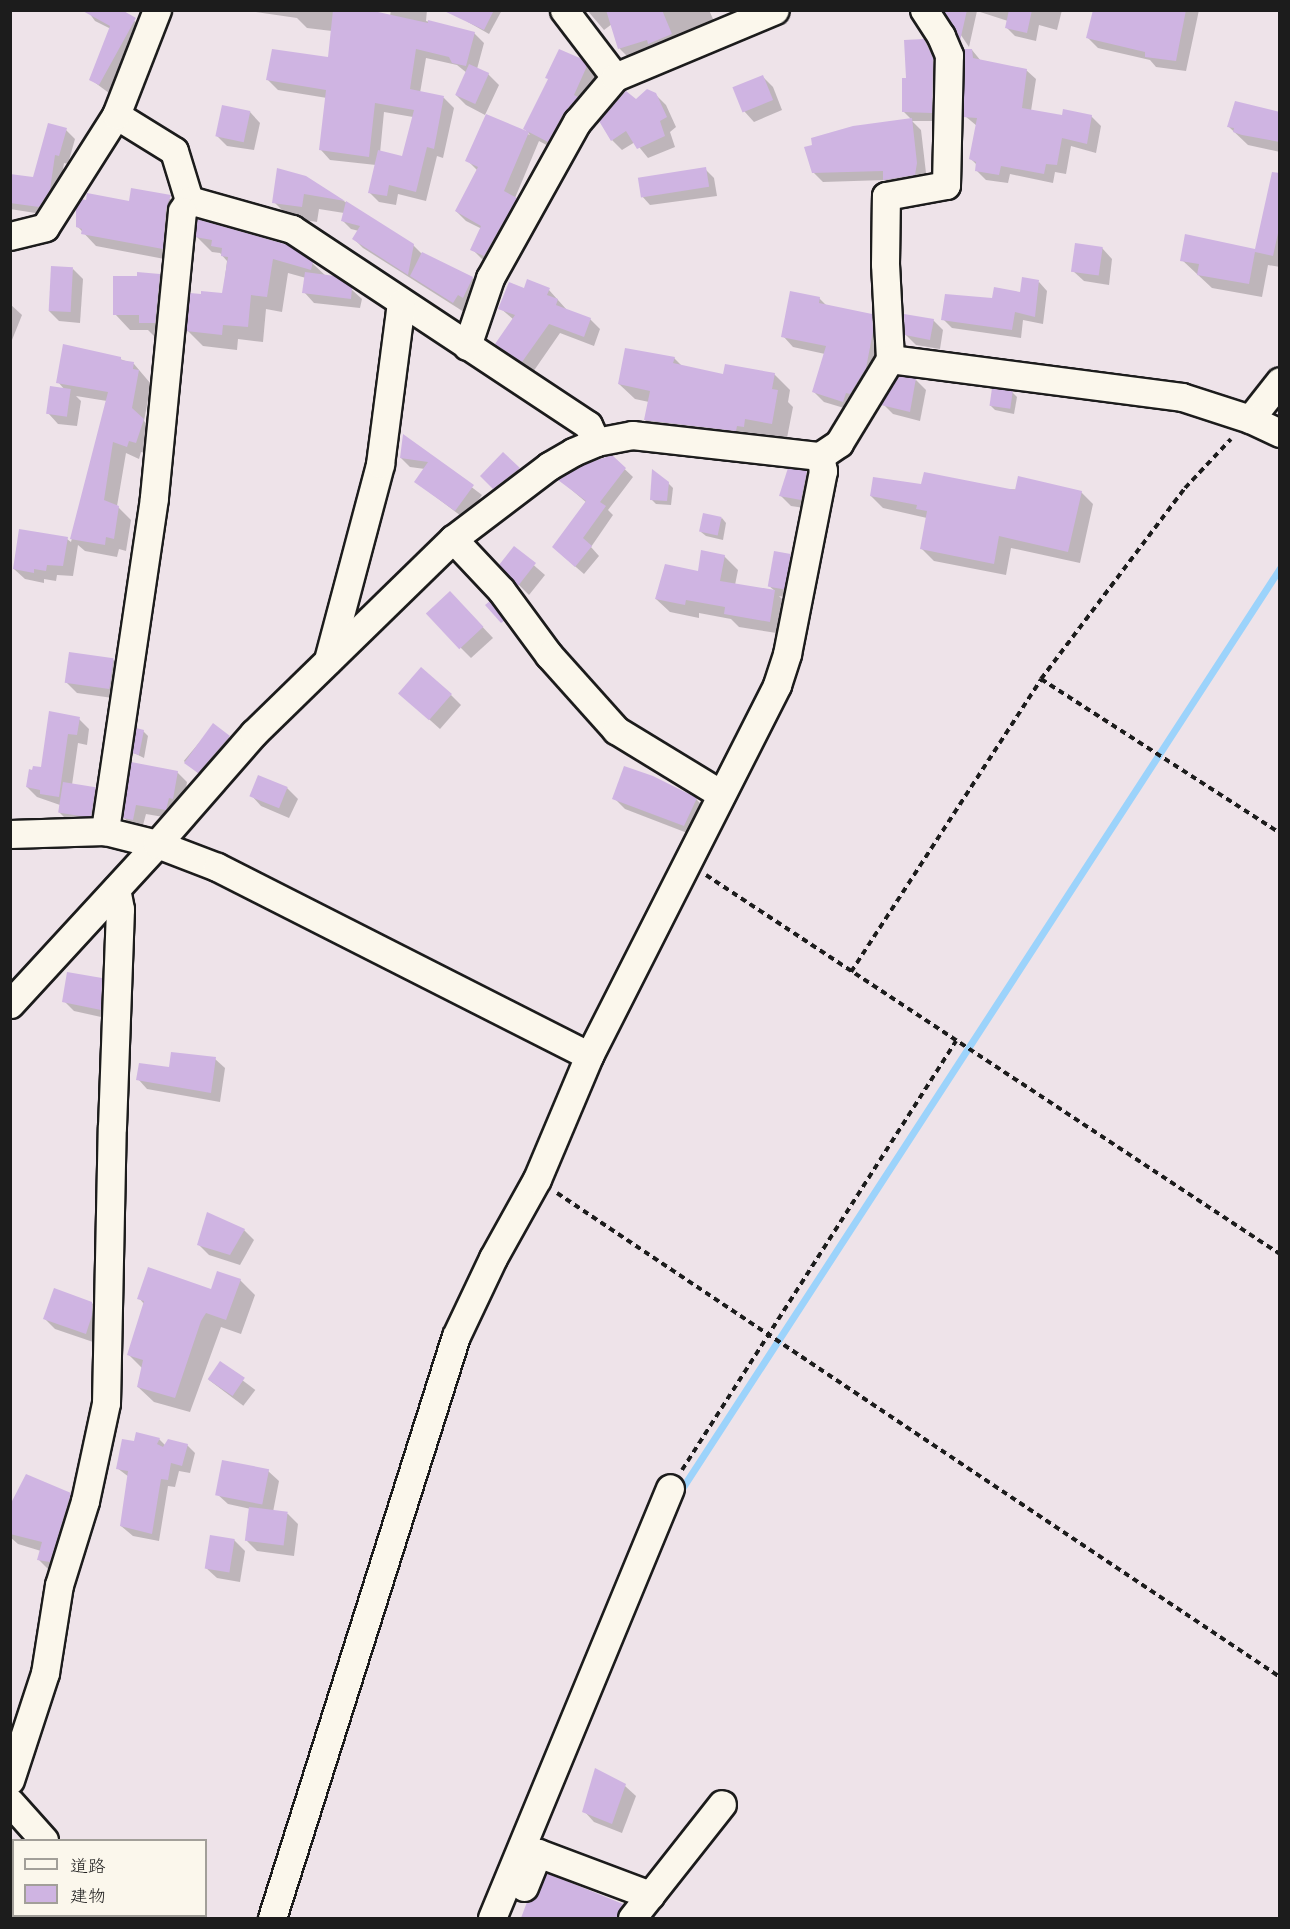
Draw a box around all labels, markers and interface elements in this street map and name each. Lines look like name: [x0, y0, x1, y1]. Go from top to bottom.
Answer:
legend: [12, 1839, 207, 1917]
text: 道路: [70, 1851, 106, 1878]
text: 建物: [70, 1881, 106, 1908]

